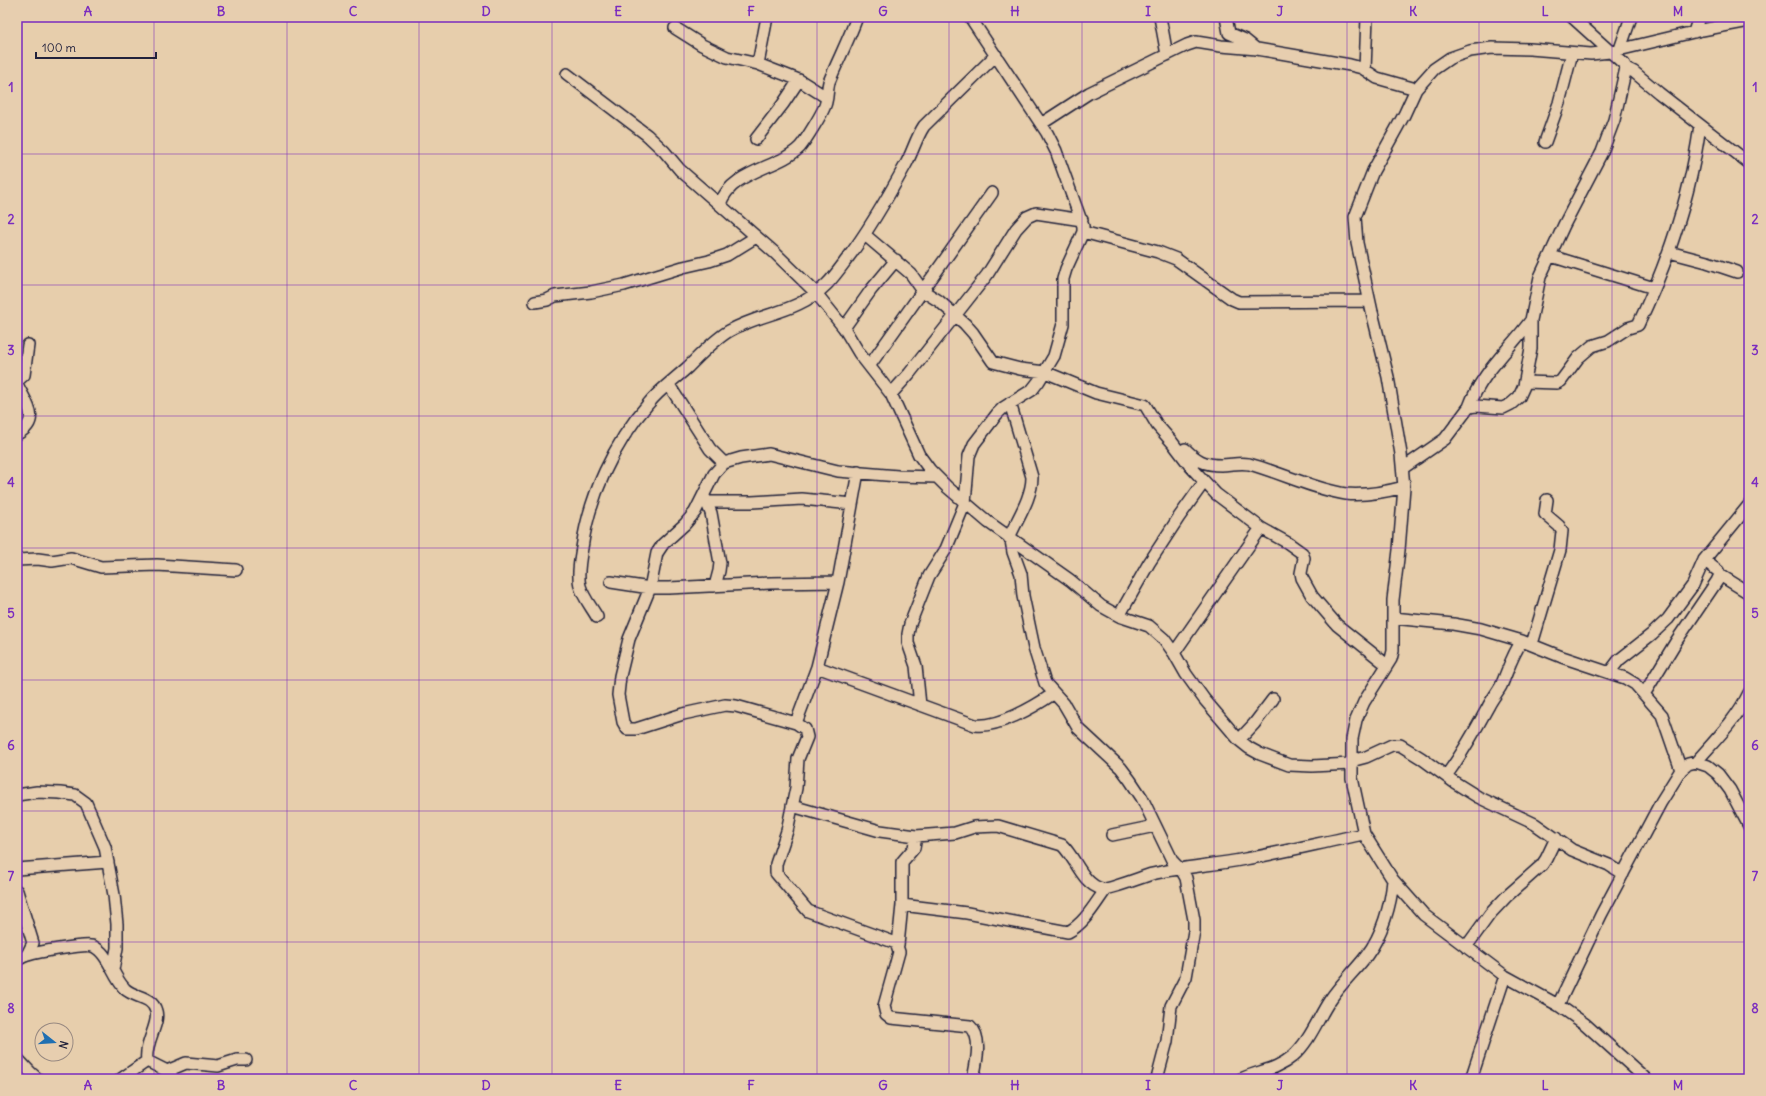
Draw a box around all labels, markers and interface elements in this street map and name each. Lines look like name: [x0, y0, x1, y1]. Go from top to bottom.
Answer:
text: A: [84, 3, 93, 20]
text: B: [217, 3, 226, 20]
text: C: [349, 3, 358, 20]
text: D: [481, 3, 491, 20]
text: E: [614, 3, 622, 20]
text: F: [747, 3, 755, 20]
text: G: [878, 3, 888, 20]
text: H: [1010, 3, 1020, 20]
text: I: [1145, 3, 1151, 20]
text: J: [1277, 3, 1284, 20]
text: K: [1409, 3, 1418, 20]
text: L: [1541, 3, 1549, 20]
text: M: [1673, 3, 1683, 20]
scale bar: [36, 34, 156, 60]
text: 100 m: [42, 40, 76, 55]
text: 1: [8, 79, 14, 96]
text: 1: [1752, 79, 1758, 96]
text: 2: [7, 211, 15, 228]
text: 2: [1751, 211, 1759, 228]
text: 3: [7, 342, 15, 359]
text: 3: [1751, 342, 1759, 359]
text: 4: [7, 474, 15, 491]
text: 4: [1751, 474, 1759, 491]
text: 5: [7, 605, 15, 622]
text: 5: [1751, 605, 1759, 622]
text: 6: [7, 737, 15, 754]
text: 6: [1751, 737, 1759, 754]
text: 7: [8, 868, 15, 885]
text: 7: [1752, 868, 1759, 885]
text: 8: [7, 1000, 15, 1017]
text: 8: [1751, 1000, 1759, 1017]
north arrow: [34, 1022, 74, 1062]
text: N: [56, 1039, 71, 1051]
text: A: [84, 1077, 93, 1094]
text: B: [217, 1077, 226, 1094]
text: C: [349, 1077, 358, 1094]
text: D: [481, 1077, 491, 1094]
text: E: [614, 1077, 622, 1094]
text: F: [747, 1077, 755, 1094]
text: G: [878, 1077, 888, 1094]
text: H: [1010, 1077, 1020, 1094]
text: I: [1145, 1077, 1151, 1094]
text: J: [1277, 1077, 1284, 1094]
text: K: [1409, 1077, 1418, 1094]
text: L: [1541, 1077, 1549, 1094]
text: M: [1673, 1077, 1683, 1094]

